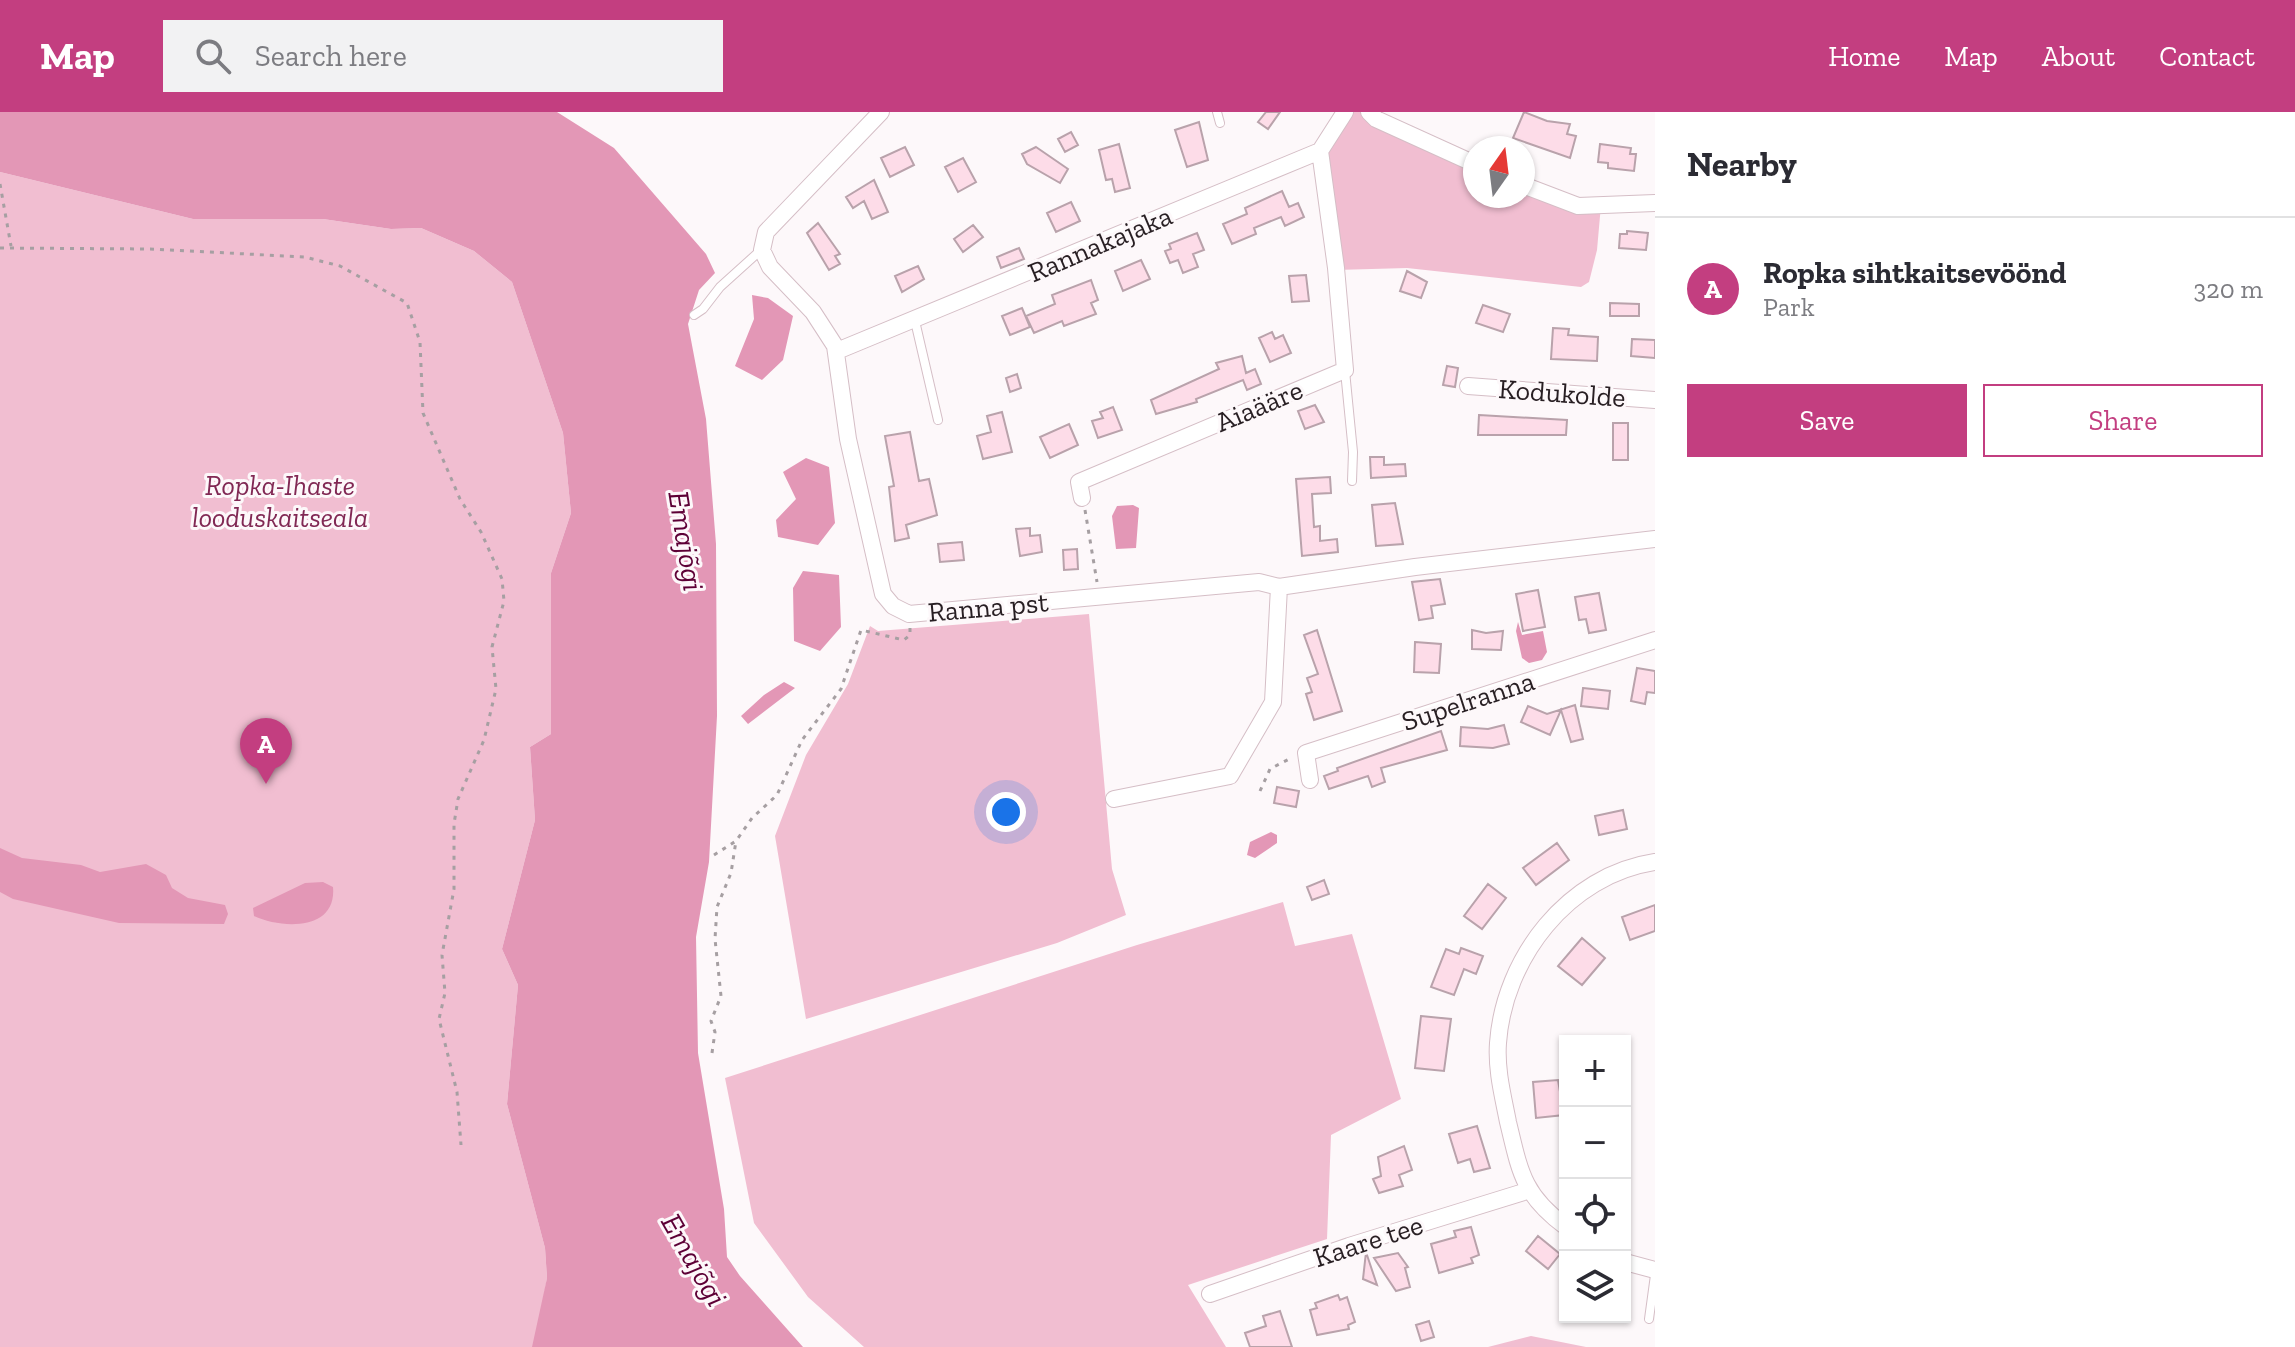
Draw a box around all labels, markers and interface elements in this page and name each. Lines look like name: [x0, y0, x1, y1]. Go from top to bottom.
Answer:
search box: [163, 20, 723, 92]
text: Map: [40, 33, 115, 79]
icon: search: [191, 34, 235, 78]
text: Search here: [255, 38, 407, 74]
text: Home: [1828, 40, 1900, 73]
text: Map: [1944, 40, 1998, 73]
text: About: [2042, 40, 2115, 73]
text: Contact: [2159, 40, 2255, 73]
north arrow: [1463, 136, 1535, 208]
text: Nearby: [1687, 144, 1797, 185]
street label: Rannakajaka: [1023, 199, 1177, 289]
text: Ropka sihtkaitsevöönd: [1763, 255, 2066, 291]
text: A: [1704, 273, 1722, 305]
text: 320 m: [2194, 273, 2263, 305]
text: Park: [1763, 291, 1815, 323]
street label: Kodukolde: [1497, 372, 1627, 414]
street label: Aiaääre: [1210, 373, 1308, 439]
button: Save: [1687, 384, 1967, 457]
button: Share: [1983, 384, 2263, 457]
park label: Ropka-Ihaste looduskaitseala: [192, 469, 368, 534]
water label: Emajõgi: [660, 488, 712, 594]
street label: Ranna pst: [926, 585, 1050, 629]
street label: Supelranna: [1397, 664, 1539, 738]
pin: A: [240, 718, 292, 784]
your location: [986, 792, 1026, 832]
map controls: [1559, 1035, 1631, 1323]
button: +: [1559, 1035, 1631, 1107]
button: −: [1559, 1107, 1631, 1179]
button: locate: [1559, 1179, 1631, 1251]
water label: Emajõgi: [653, 1207, 735, 1313]
street label: Kaare tee: [1309, 1208, 1427, 1274]
button: layers: [1559, 1251, 1631, 1323]

